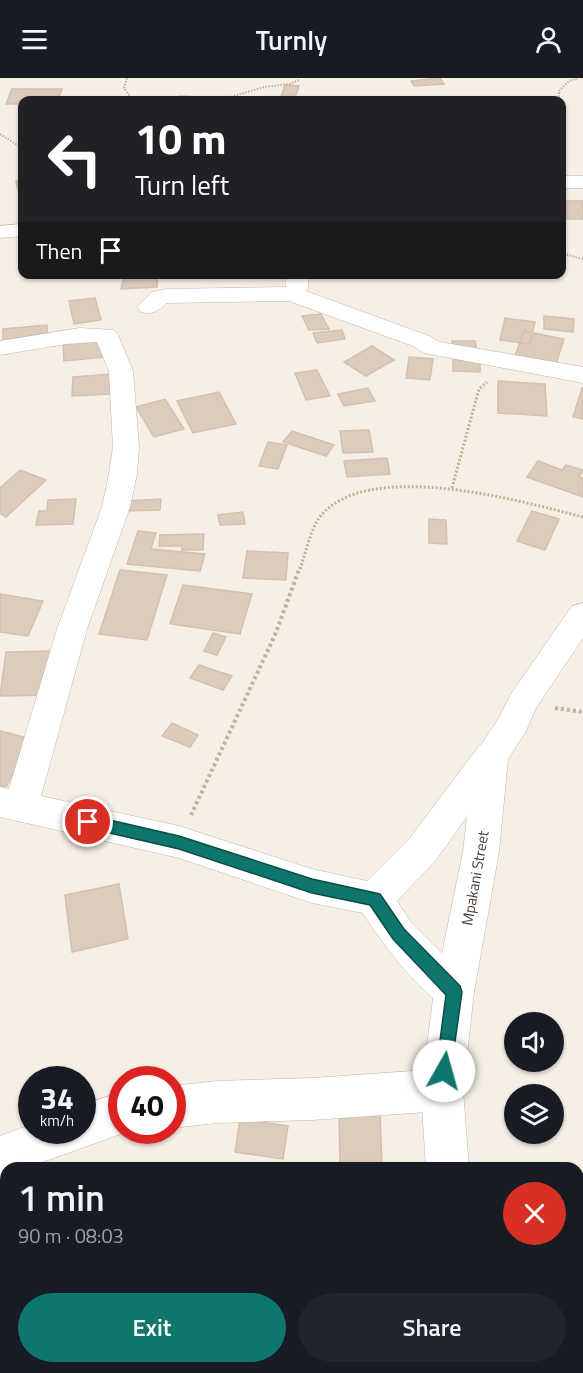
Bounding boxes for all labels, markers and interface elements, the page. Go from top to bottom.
text: Turnly [256,19,327,60]
icon: menu [18,23,51,56]
icon: person [532,23,565,56]
text: 10 m [135,106,227,170]
icon: left [36,120,114,198]
text: Turn left [135,164,229,205]
text: Then [36,234,82,268]
icon: arrive [94,234,127,267]
pin [62,796,113,847]
icon: arrive [71,805,104,838]
street label: Mpakani Street [455,828,495,927]
map controls [504,1012,564,1144]
button: sound [504,1012,564,1072]
position arrow [412,1039,476,1103]
speed limit sign: 40 [108,1066,186,1144]
text: 34 [40,1075,74,1121]
button: layers [504,1084,564,1144]
text: km/h [40,1109,74,1132]
text: 1 min [18,1170,105,1225]
button: close [503,1182,566,1245]
text: 90 m · 08:03 [18,1220,124,1251]
button: Exit [18,1293,286,1362]
button: Share [298,1293,566,1362]

